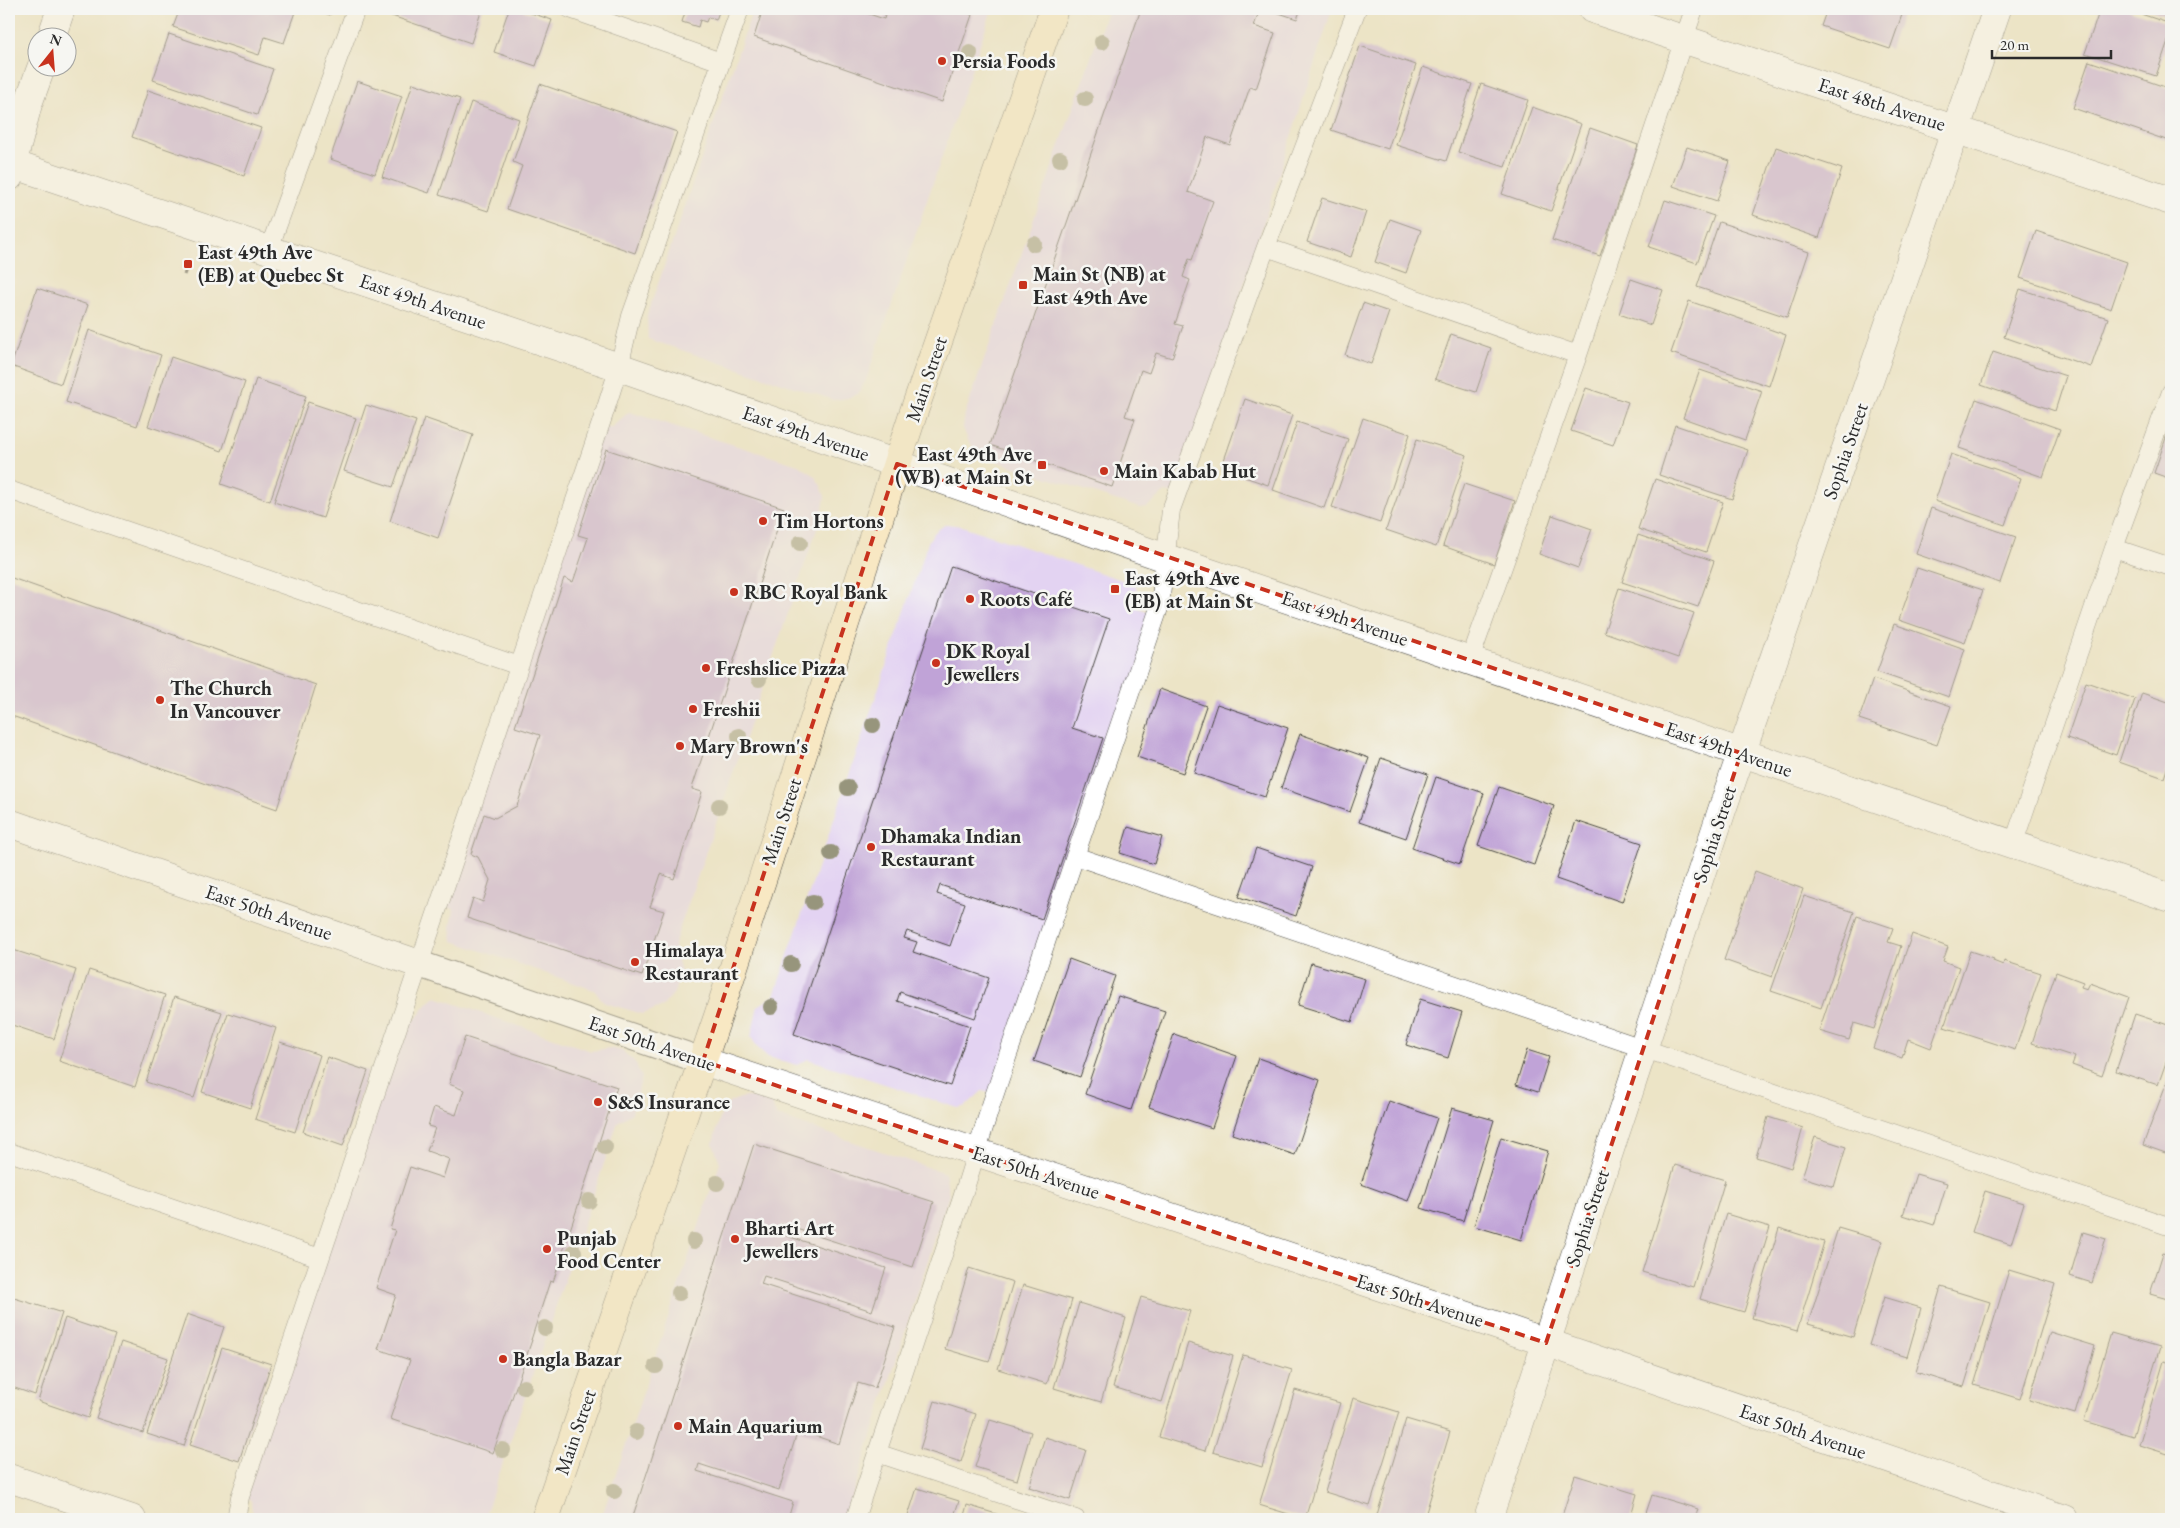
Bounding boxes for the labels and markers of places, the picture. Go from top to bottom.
place label: Persia Foods [952,48,1055,74]
marker: Persia Foods [936,55,948,67]
place label: East 49th Ave (EB) at Quebec St [198,239,344,288]
marker: East 49th Ave (EB) at Quebec St [182,258,194,270]
place label: Main St (NB) at East 49th Ave [1033,261,1166,310]
marker: Main St (NB) at East 49th Ave [1017,279,1029,291]
place label: East 49th Ave (WB) at Main St [895,441,1032,490]
place label: Main Kabab Hut [1114,458,1256,484]
marker: East 49th Ave (WB) at Main St [1036,459,1048,471]
marker: Main Kabab Hut [1098,465,1110,477]
place label: Tim Hortons [773,508,884,534]
marker: Tim Hortons [757,515,769,527]
place label: East 49th Ave (EB) at Main St [1125,565,1253,614]
place label: RBC Royal Bank [744,579,889,605]
marker: East 49th Ave (EB) at Main St [1109,583,1121,595]
marker: RBC Royal Bank [728,586,740,598]
place label: Roots Café [980,586,1072,612]
marker: Roots Café [964,593,976,605]
place label: DK Royal Jewellers [944,638,1030,687]
place label: Freshslice Pizza [716,655,846,681]
marker: DK Royal Jewellers [930,657,942,669]
marker: Freshslice Pizza [700,662,712,674]
place label: The Church In Vancouver [170,675,281,724]
marker: The Church In Vancouver [154,694,166,706]
place label: Freshii [703,696,760,722]
marker: Freshii [687,703,699,715]
place label: Mary Brown's [690,733,808,759]
marker: Mary Brown's [674,740,686,752]
place label: Dhamaka Indian Restaurant [881,823,1021,872]
marker: Dhamaka Indian Restaurant [865,841,877,853]
place label: Himalaya Restaurant [645,937,739,986]
marker: Himalaya Restaurant [629,956,641,968]
place label: S&S Insurance [608,1089,730,1115]
marker: S&S Insurance [592,1096,604,1108]
place label: Bharti Art Jewellers [743,1215,835,1264]
place label: Punjab Food Center [557,1225,662,1274]
marker: Bharti Art Jewellers [729,1233,741,1245]
marker: Punjab Food Center [541,1243,553,1255]
place label: Bangla Bazar [513,1346,622,1372]
marker: Bangla Bazar [497,1353,509,1365]
place label: Main Aquarium [688,1413,823,1439]
marker: Main Aquarium [672,1420,684,1432]

